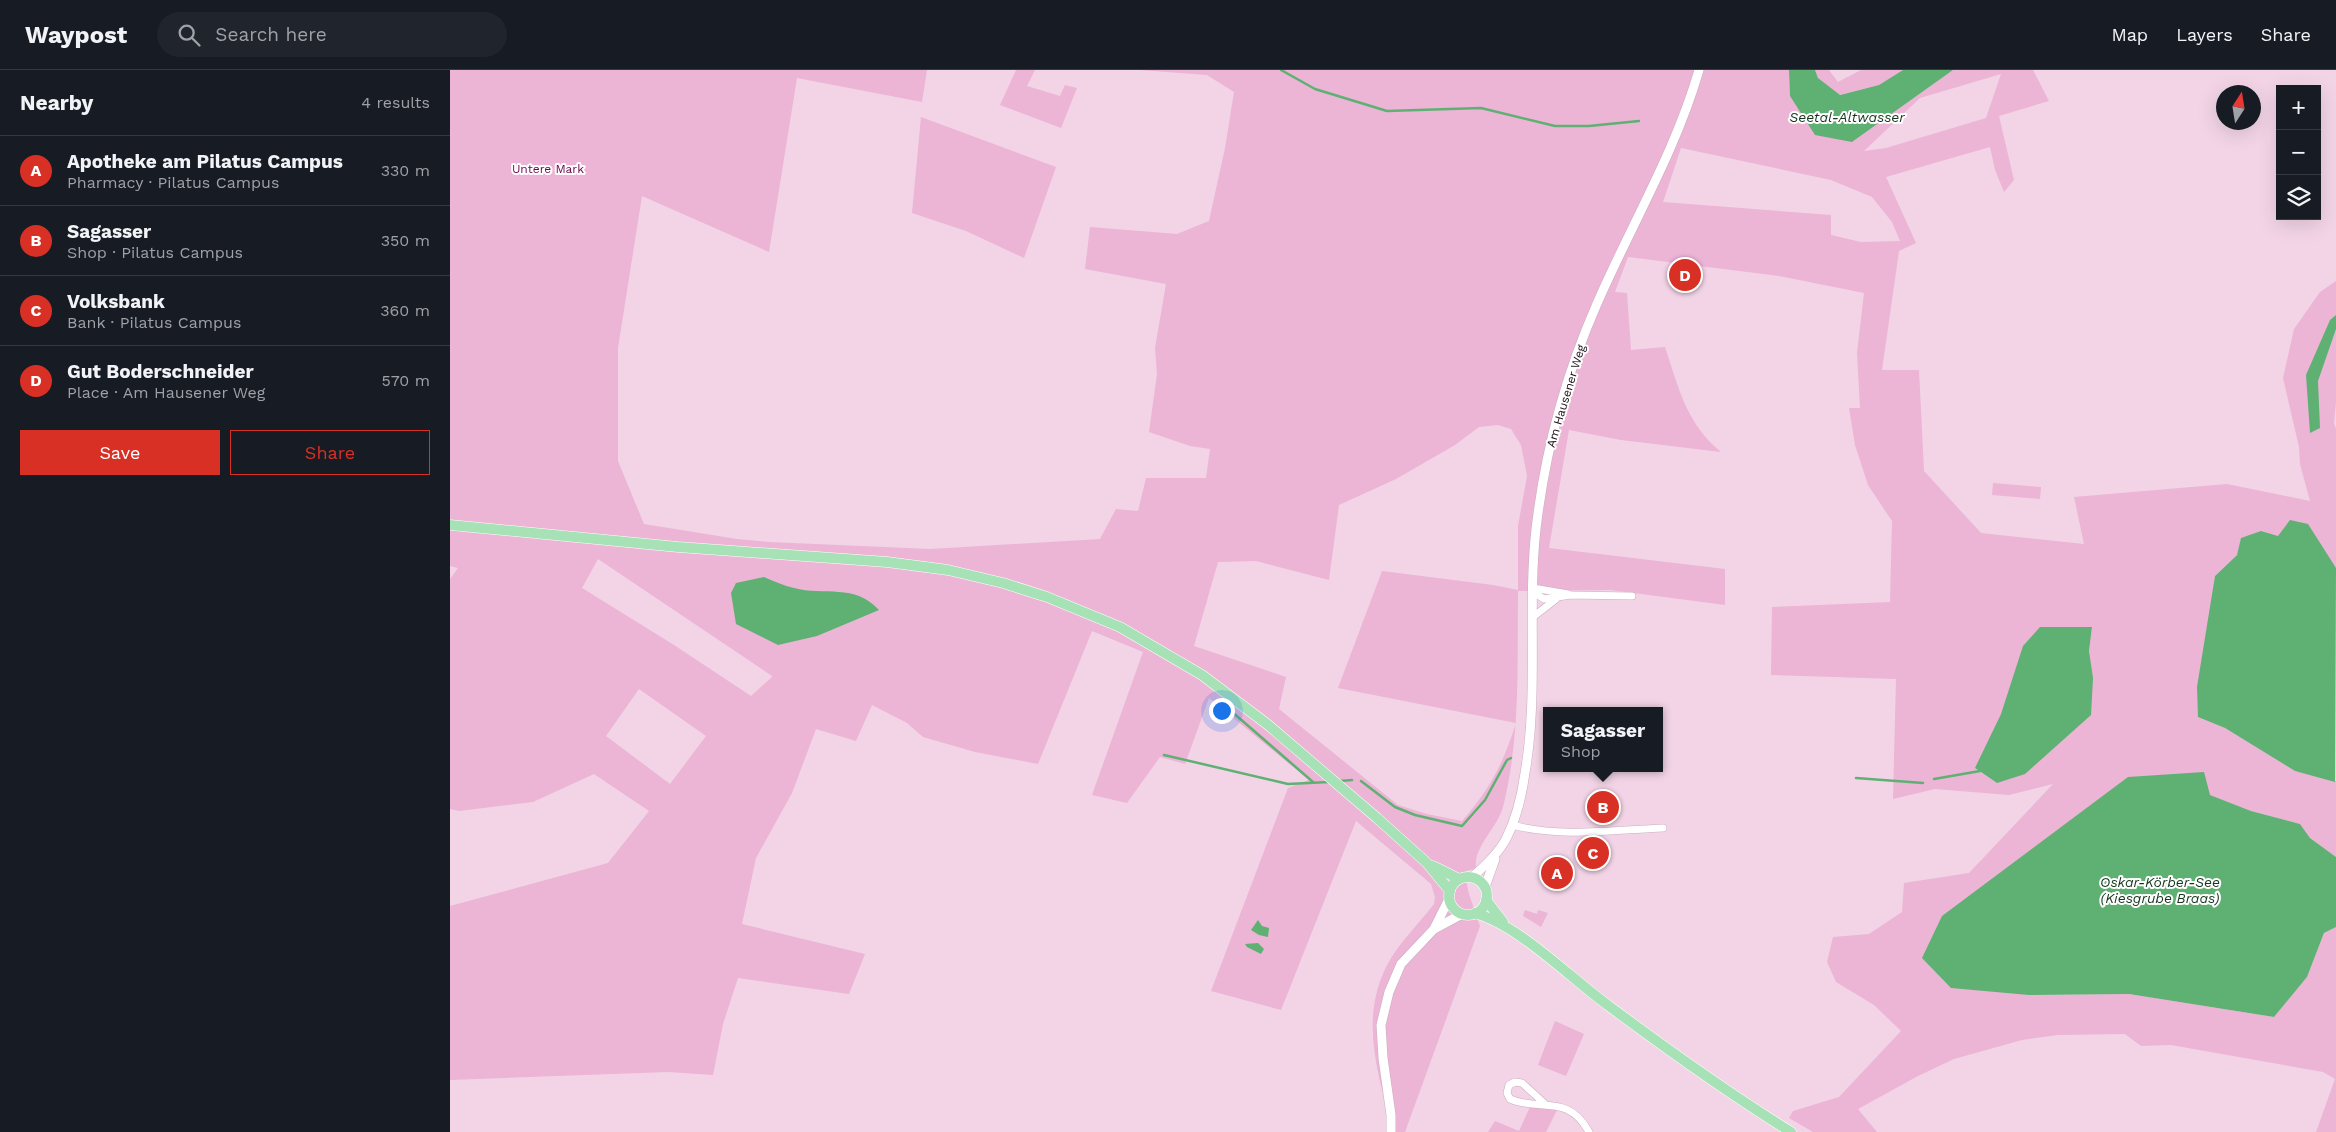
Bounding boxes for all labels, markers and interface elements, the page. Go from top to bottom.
search box [157,12,507,57]
text: Waypost [25,21,127,49]
icon: search [175,21,203,49]
text: Search here [215,23,327,46]
text: Map [2111,24,2148,45]
text: Layers [2176,24,2233,45]
text: Share [2261,24,2311,45]
north arrow [2216,85,2261,130]
map controls [2276,85,2321,220]
button: + [2276,85,2321,130]
text: Nearby [20,90,93,115]
text: 4 results [361,93,430,112]
water label: Seetal-Altwasser [1789,109,1905,125]
button: − [2276,130,2321,175]
text: Apotheke am Pilatus Campus [67,150,343,173]
text: A [31,161,41,180]
text: 330 m [381,161,430,180]
park label: Untere Mark [512,162,584,176]
text: Pharmacy · Pilatus Campus [67,173,279,192]
button: layers [2276,175,2321,220]
text: Sagasser [67,220,151,243]
text: B [31,231,41,250]
text: 350 m [381,231,430,250]
text: Shop · Pilatus Campus [67,243,243,262]
pin: D [1669,256,1701,294]
text: Volksbank [67,290,165,313]
text: C [31,301,41,320]
text: 360 m [380,301,430,320]
text: Bank · Pilatus Campus [67,313,241,332]
street label: Am Hausener Weg [1544,342,1588,449]
text: Gut Boderschneider [67,360,254,383]
text: D [30,371,42,390]
text: 570 m [381,371,430,390]
text: Place · Am Hausener Weg [67,383,265,402]
button: Save [20,430,220,475]
button: Share [230,430,430,475]
your location [1209,698,1235,724]
popup [1543,707,1663,772]
text: Sagasser [1561,719,1645,742]
text: Shop [1561,742,1601,761]
pin: B [1587,788,1619,826]
pin: C [1577,834,1609,872]
pin: A [1541,854,1573,892]
water label: Oskar-Körber-See (Kiesgrube Braas) [2100,874,2220,906]

